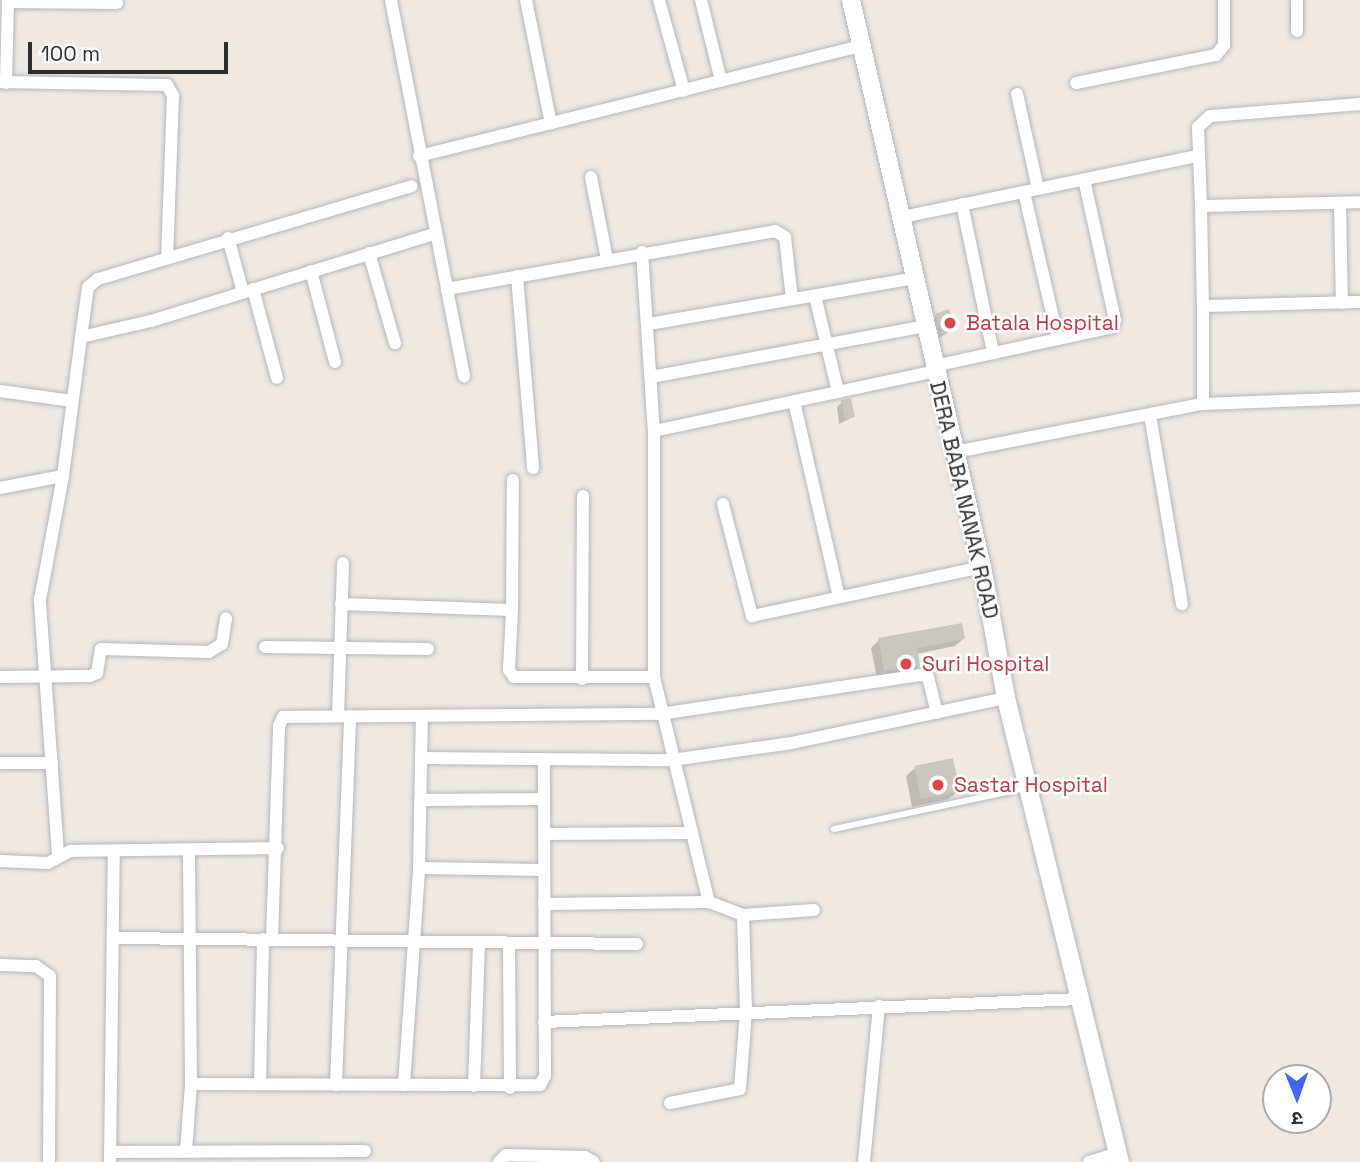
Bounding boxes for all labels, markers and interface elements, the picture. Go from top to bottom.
scale bar [32,28,231,72]
text: 100 m [41,40,100,67]
place label: Batala Hospital [966,310,1119,336]
marker: Batala Hospital [940,313,960,333]
street label: DERA BABA NANAK ROAD [924,378,1004,622]
place label: Suri Hospital [922,651,1049,677]
marker: Suri Hospital [896,654,916,674]
place label: Sastar Hospital [954,772,1108,798]
marker: Sastar Hospital [928,775,948,795]
north arrow [1262,1064,1332,1134]
text: उ [1292,1106,1303,1131]

